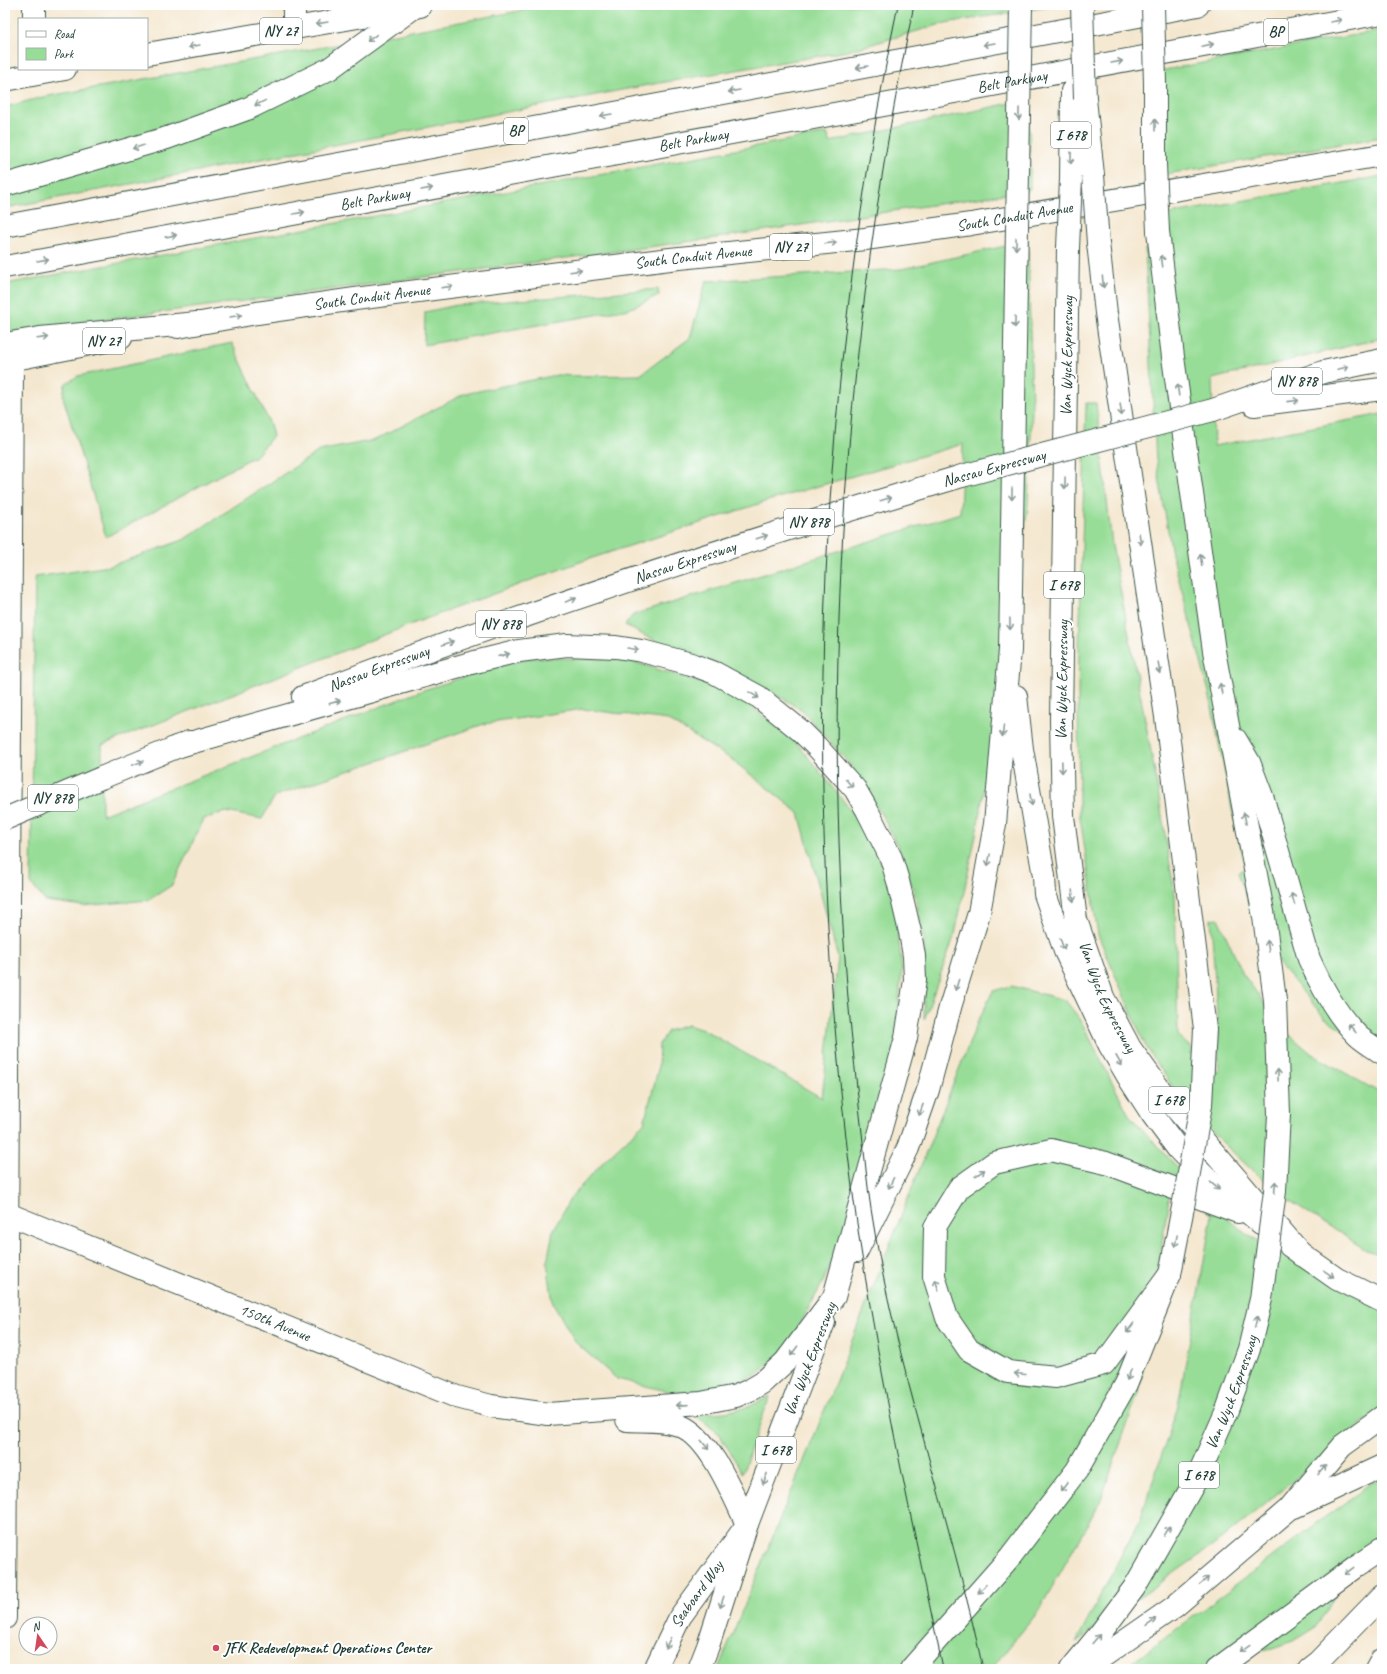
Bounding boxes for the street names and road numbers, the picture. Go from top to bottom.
road number: NY 27 [260,18,302,44]
road number: BP [1264,19,1288,45]
street label: Belt Parkway [976,65,1050,97]
road number: BP [504,118,528,144]
road number: I 678 [1051,122,1091,148]
street label: Belt Parkway [657,124,731,156]
street label: Belt Parkway [338,182,413,215]
street label: South Conduit Avenue [955,197,1076,236]
road number: NY 27 [770,234,812,260]
street label: South Conduit Avenue [634,241,754,273]
street label: South Conduit Avenue [312,279,433,315]
street label: Van Wyck Expressway [1056,294,1078,416]
road number: NY 27 [83,328,125,354]
road number: NY 878 [1272,368,1322,394]
street label: Nassau Expressway [940,444,1049,491]
road number: NY 878 [784,509,834,535]
street label: Nassau Expressway [631,536,740,588]
road number: I 678 [1044,572,1084,598]
road number: NY 878 [476,611,526,637]
street label: Van Wyck Expressway [1051,618,1073,740]
street label: Nassau Expressway [326,640,433,696]
road number: NY 878 [28,785,78,811]
street label: Van Wyck Expressway [1074,939,1141,1058]
road number: I 678 [1149,1087,1189,1113]
street label: Van Wyck Expressway [779,1298,841,1418]
street label: 150th Avenue [236,1299,315,1347]
street label: Van Wyck Expressway [1201,1332,1262,1452]
road number: I 678 [756,1437,796,1463]
road number: I 678 [1179,1462,1219,1488]
street label: Seaboard Way [666,1555,729,1631]

